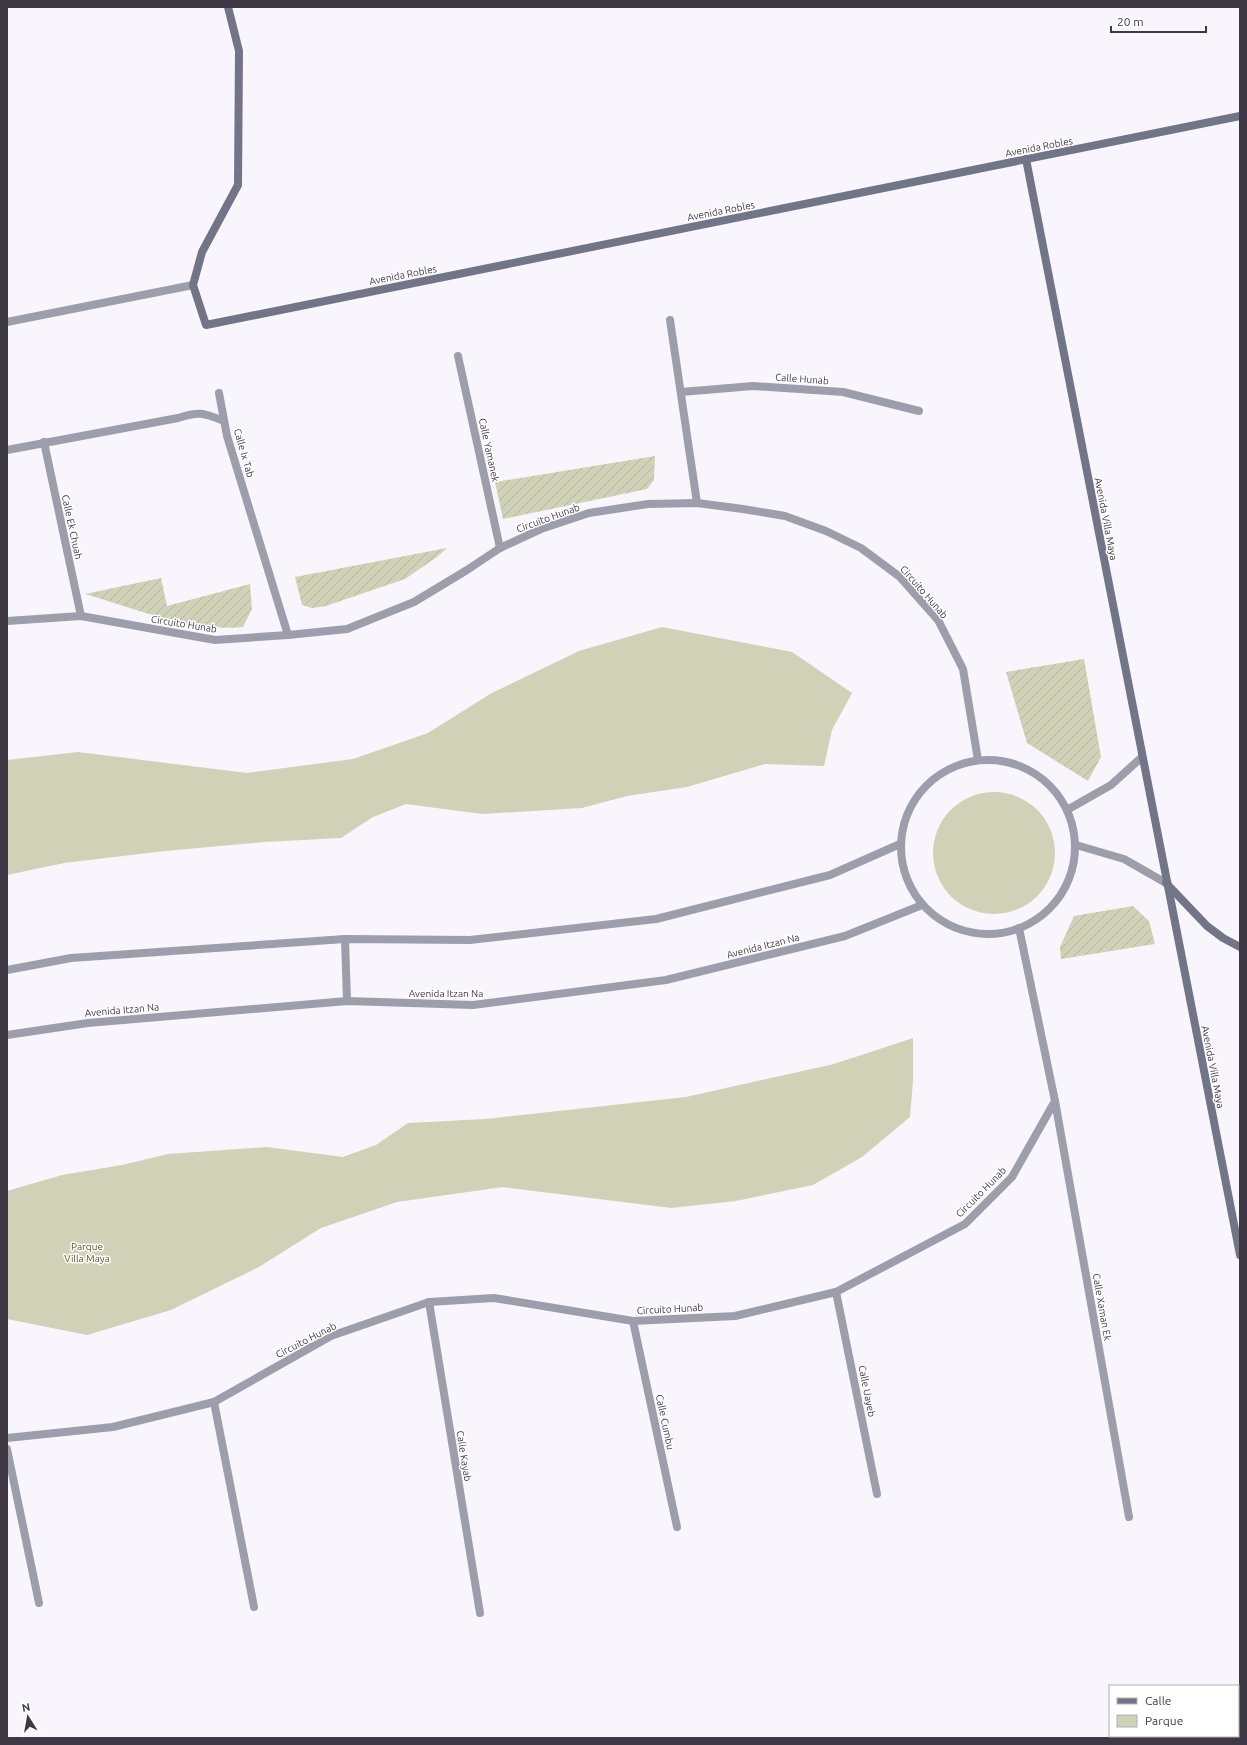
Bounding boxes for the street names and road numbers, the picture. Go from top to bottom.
street label: Avenida Robles [1004,135,1074,159]
street label: Avenida Robles [686,199,756,223]
street label: Avenida Robles [368,263,438,287]
street label: Calle Hunab [775,372,829,386]
street label: Calle Yamanek [477,417,501,483]
street label: Calle Ix Tab [232,427,256,479]
street label: Avenida Villa Maya [1093,477,1119,561]
street label: Calle Ek Chuah [60,494,84,560]
street label: Circuito Hunab [515,501,581,535]
street label: Circuito Hunab [898,563,950,621]
street label: Circuito Hunab [150,613,218,635]
street label: Avenida Itzan Na [725,932,801,960]
street label: Avenida Itzan Na [409,988,483,999]
street label: Avenida Itzan Na [84,1001,160,1019]
street label: Avenida Villa Maya [1200,1025,1226,1109]
street label: Circuito Hunab [954,1164,1009,1219]
street label: Calle Xaman Ek [1091,1273,1113,1341]
street label: Circuito Hunab [636,1302,704,1316]
street label: Circuito Hunab [274,1320,338,1360]
street label: Calle Uayeb [857,1364,877,1418]
street label: Calle Cumbu [654,1393,676,1451]
street label: Calle Kayab [455,1430,473,1482]

